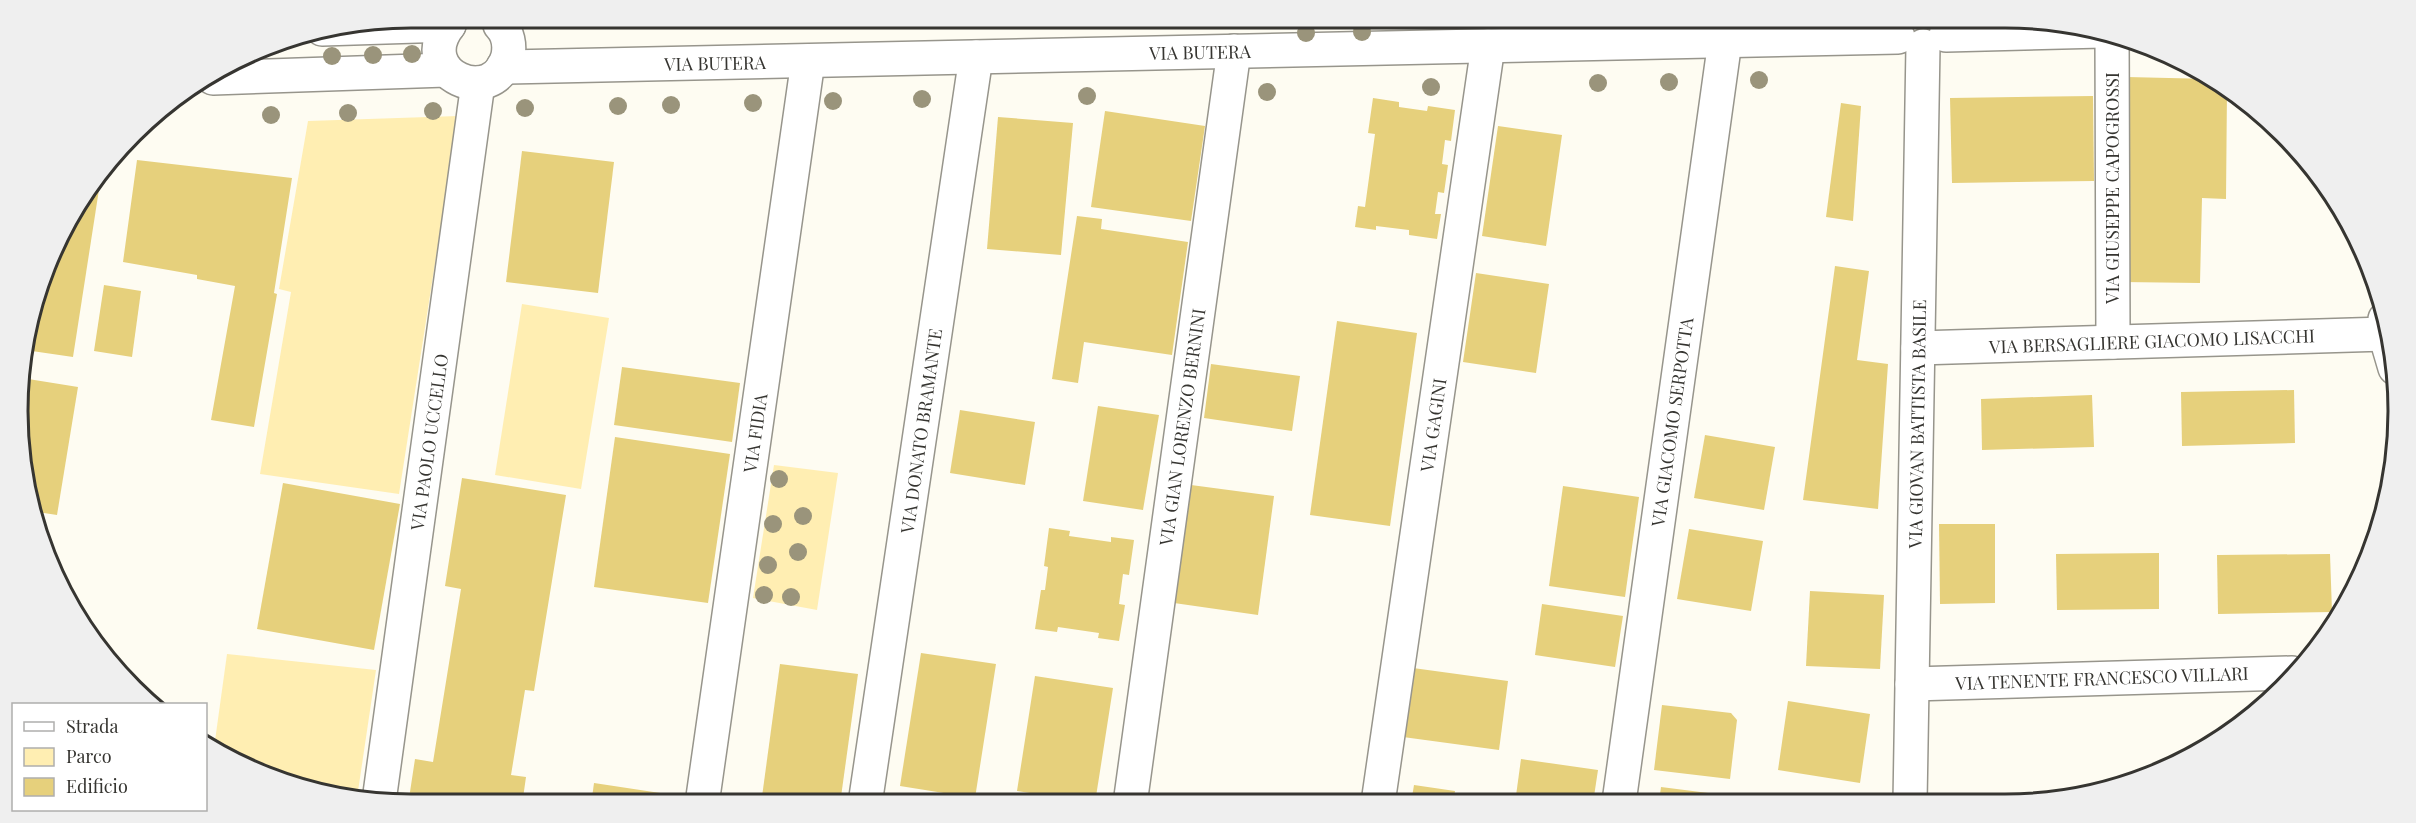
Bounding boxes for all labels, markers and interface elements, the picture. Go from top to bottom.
street label: VIA BUTERA [1148,39,1252,65]
street label: VIA BUTERA [663,50,767,76]
street label: VIA GIUSEPPE CAPOGROSSI [2100,72,2124,305]
street label: VIA GIOVAN BATTISTA BASILE [1903,299,1931,550]
street label: VIA GIAN LORENZO BERNINI [1153,307,1211,548]
street label: VIA GIACOMO SERPOTTA [1645,315,1699,529]
street label: VIA BERSAGLIERE GIACOMO LISACCHI [1988,323,2315,359]
street label: VIA DONATO BRAMANTE [895,327,947,536]
street label: VIA PAOLO UCCELLO [405,352,453,533]
street label: VIA GAGINI [1414,376,1451,475]
street label: VIA FIDIA [737,391,773,475]
street label: VIA TENENTE FRANCESCO VILLARI [1954,661,2249,695]
legend [12,703,207,811]
text: Strada [66,714,119,738]
text: Parco [66,744,112,768]
text: Edificio [66,774,128,798]

